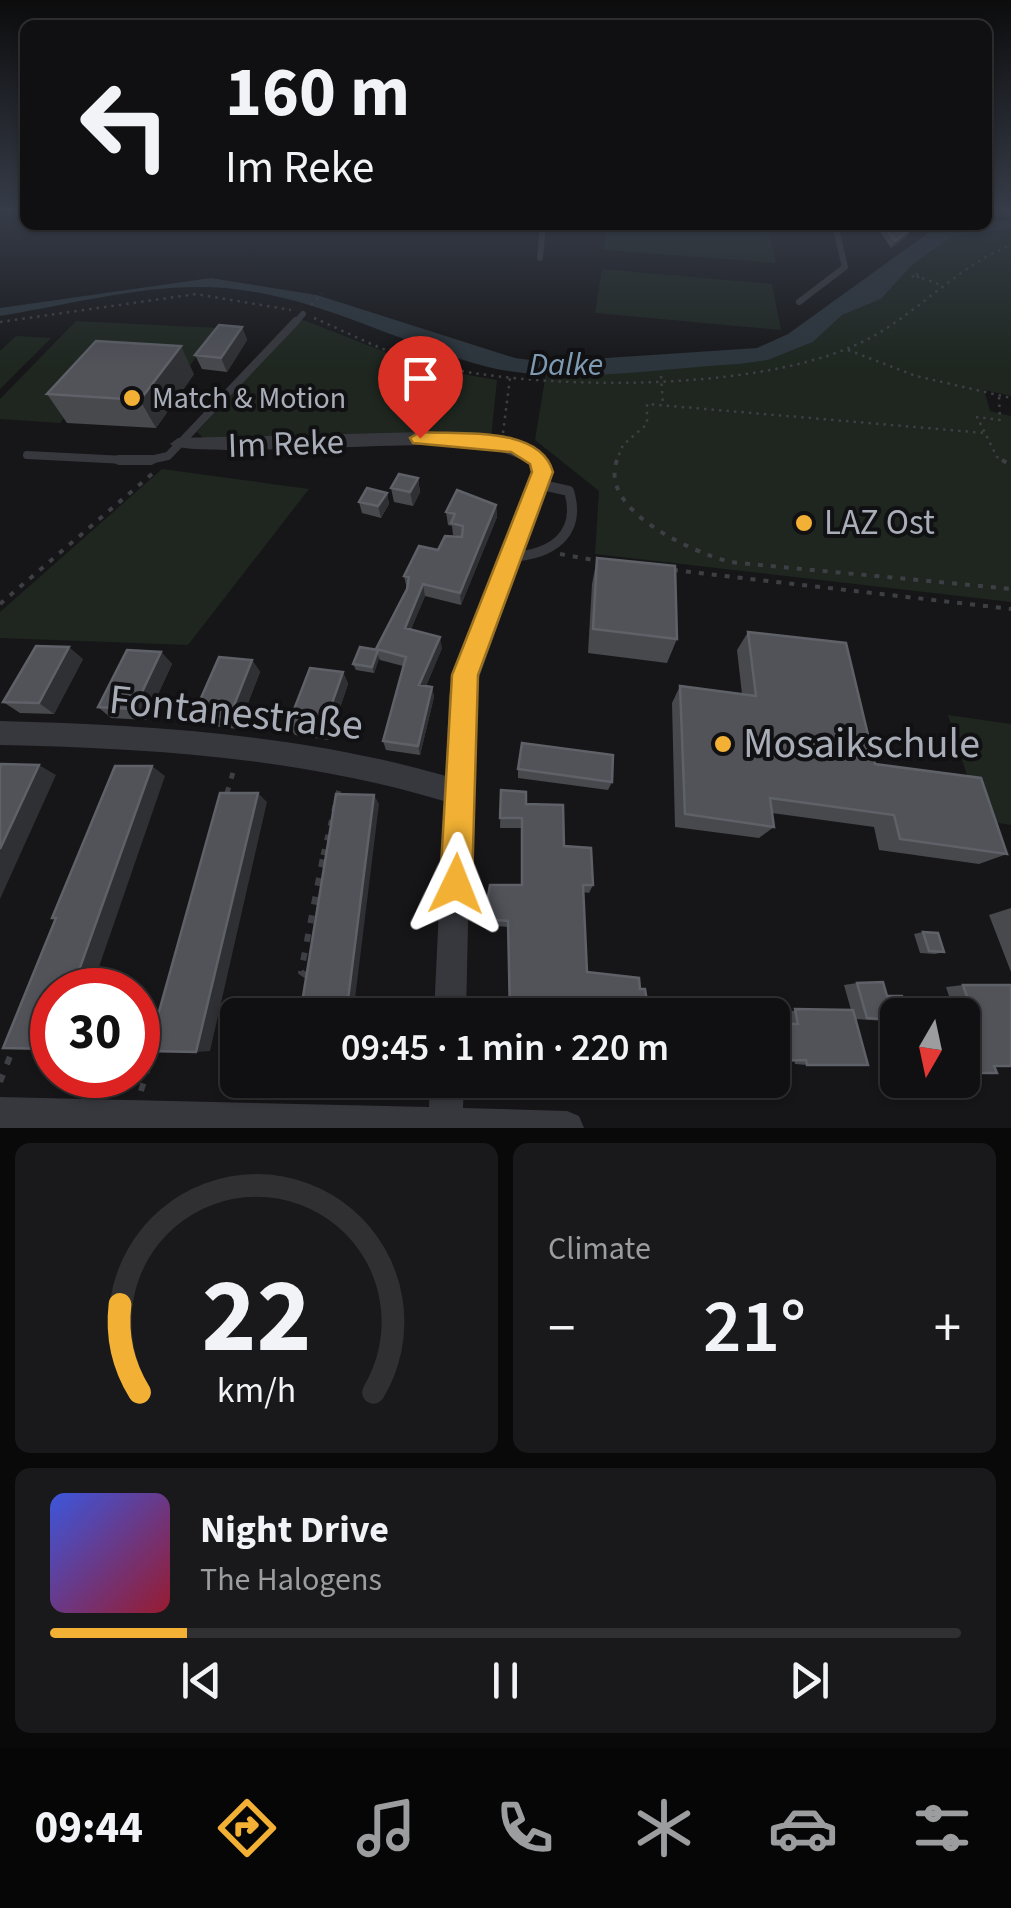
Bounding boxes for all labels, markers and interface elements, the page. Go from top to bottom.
text: 160 m [225,43,410,143]
icon: left [60,60,190,190]
text: Im Reke [225,136,374,200]
pin [378,336,463,439]
water label: Dalke [529,342,603,388]
icon: arrive [393,351,448,406]
place label: Match & Motion [152,377,346,420]
marker: Match & Motion [121,387,143,409]
street label: Im Reke [227,417,345,471]
place label: LAZ Ost [824,498,935,548]
marker: LAZ Ost [793,512,815,534]
street label: Fontanestraße [106,670,366,756]
place label: Mosaikschule [743,714,980,774]
marker: Mosaikschule [712,733,734,755]
position arrow [404,832,508,936]
speed limit sign: 30 [30,968,160,1098]
north arrow [880,998,980,1098]
map controls [880,998,980,1098]
text: 09:45 · 1 min · 220 m [341,1021,669,1075]
text: Climate [548,1226,651,1272]
text: 22 [202,1244,311,1392]
text: 21° [703,1274,806,1381]
text: − [548,1290,575,1368]
text: + [934,1290,961,1368]
text: km/h [217,1365,296,1416]
text: Night Drive [200,1503,389,1557]
text: The Halogens [200,1557,382,1603]
icon: previous [174,1653,229,1708]
icon: pause [478,1653,533,1708]
icon: next [782,1653,837,1708]
icon: directions [212,1793,282,1863]
icon: music [351,1793,421,1863]
icon: phone [490,1793,560,1863]
icon: climate [629,1793,699,1863]
icon: car [768,1793,838,1863]
icon: filters [907,1793,977,1863]
text: 09:44 [34,1796,143,1860]

